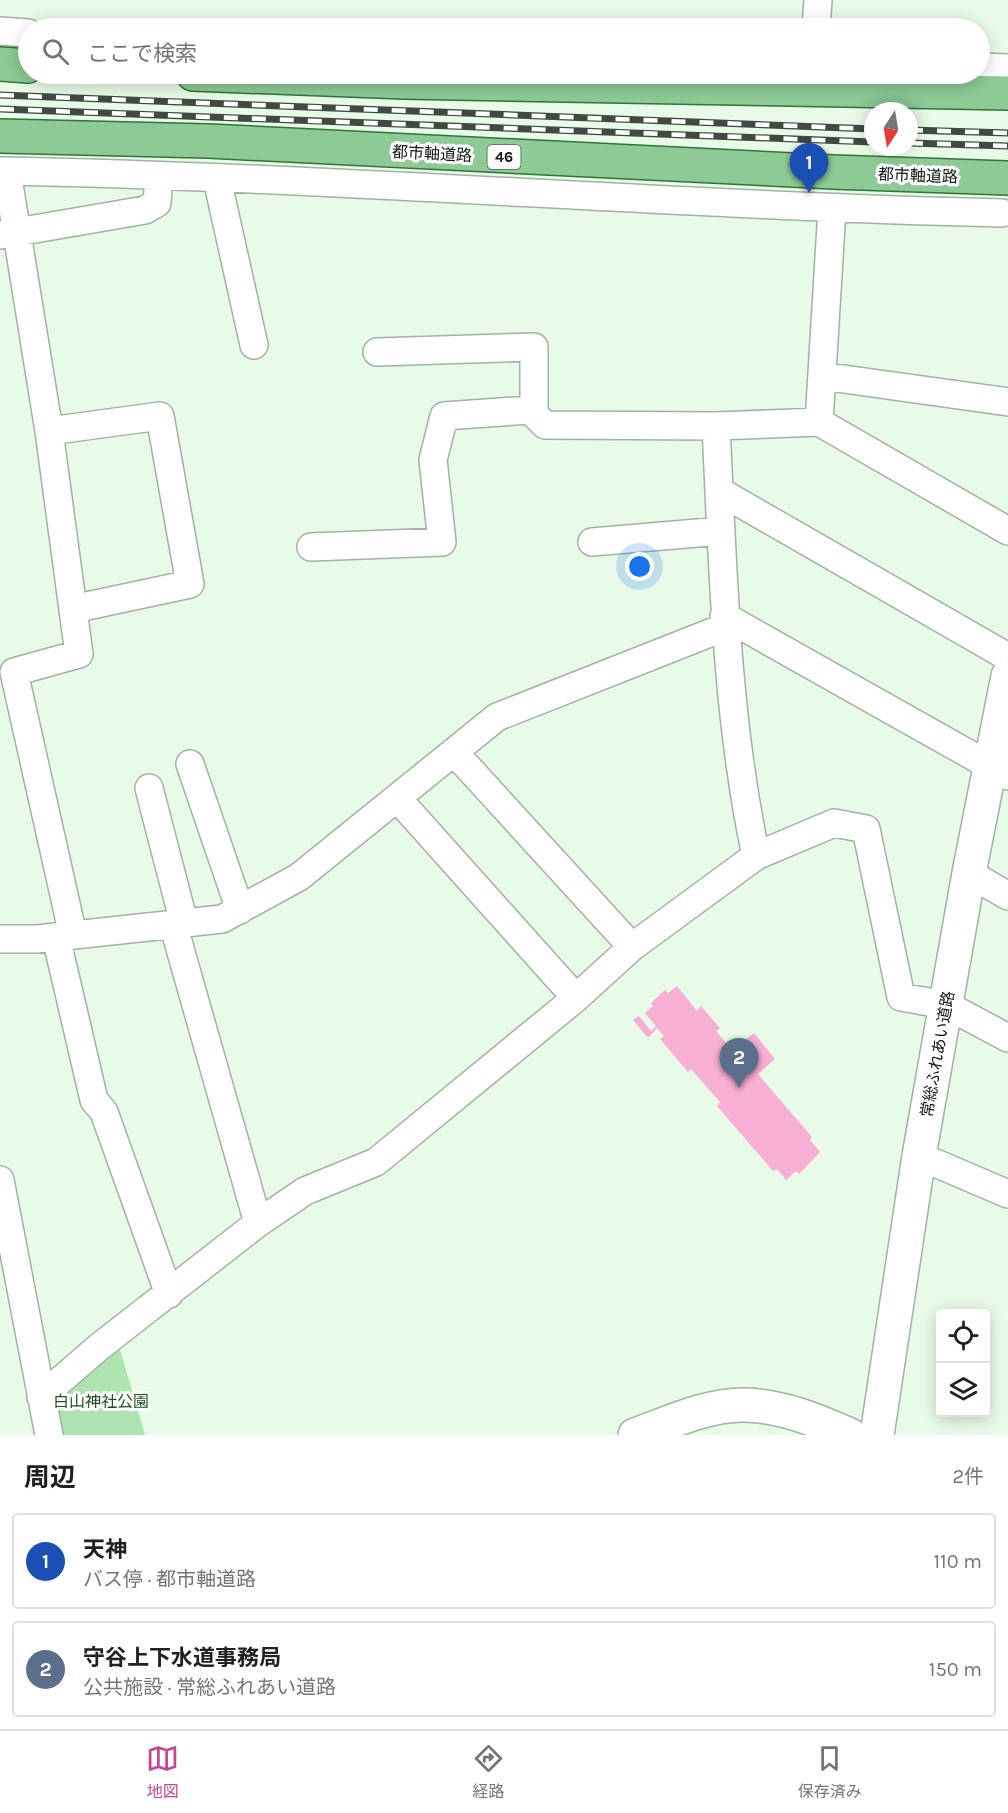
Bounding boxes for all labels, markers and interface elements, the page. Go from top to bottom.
search box [18,18,990,84]
icon: search [39,35,72,68]
text: ここで検索 [87,41,197,67]
north arrow [864,102,918,156]
street label: 都市軸道路 [392,142,472,165]
pin: 1 [790,144,828,193]
road number: 46 [488,145,520,169]
street label: 都市軸道路 [878,165,958,186]
your location [625,552,654,581]
street label: 常総ふれあい道路 [917,989,958,1119]
pin: 2 [720,1038,758,1088]
map controls [936,1309,990,1417]
button: locate [936,1309,990,1363]
button: layers [936,1363,990,1417]
park label: 白山神社公園 [53,1392,149,1411]
text: 周辺 [24,1462,76,1493]
text: 2件 [952,1465,984,1488]
text: 天神 [83,1537,127,1563]
text: 1 [42,1550,49,1573]
text: 110 m [933,1550,982,1573]
text: バス停 · 都市軸道路 [83,1568,256,1591]
text: 守谷上下水道事務局 [83,1645,281,1671]
text: 2 [39,1658,52,1681]
text: 150 m [929,1658,982,1681]
text: 公共施設 · 常総ふれあい道路 [83,1676,336,1699]
tab: 地図 [146,1742,179,1802]
tab: 経路 [472,1742,505,1802]
tab: 保存済み [798,1742,862,1802]

